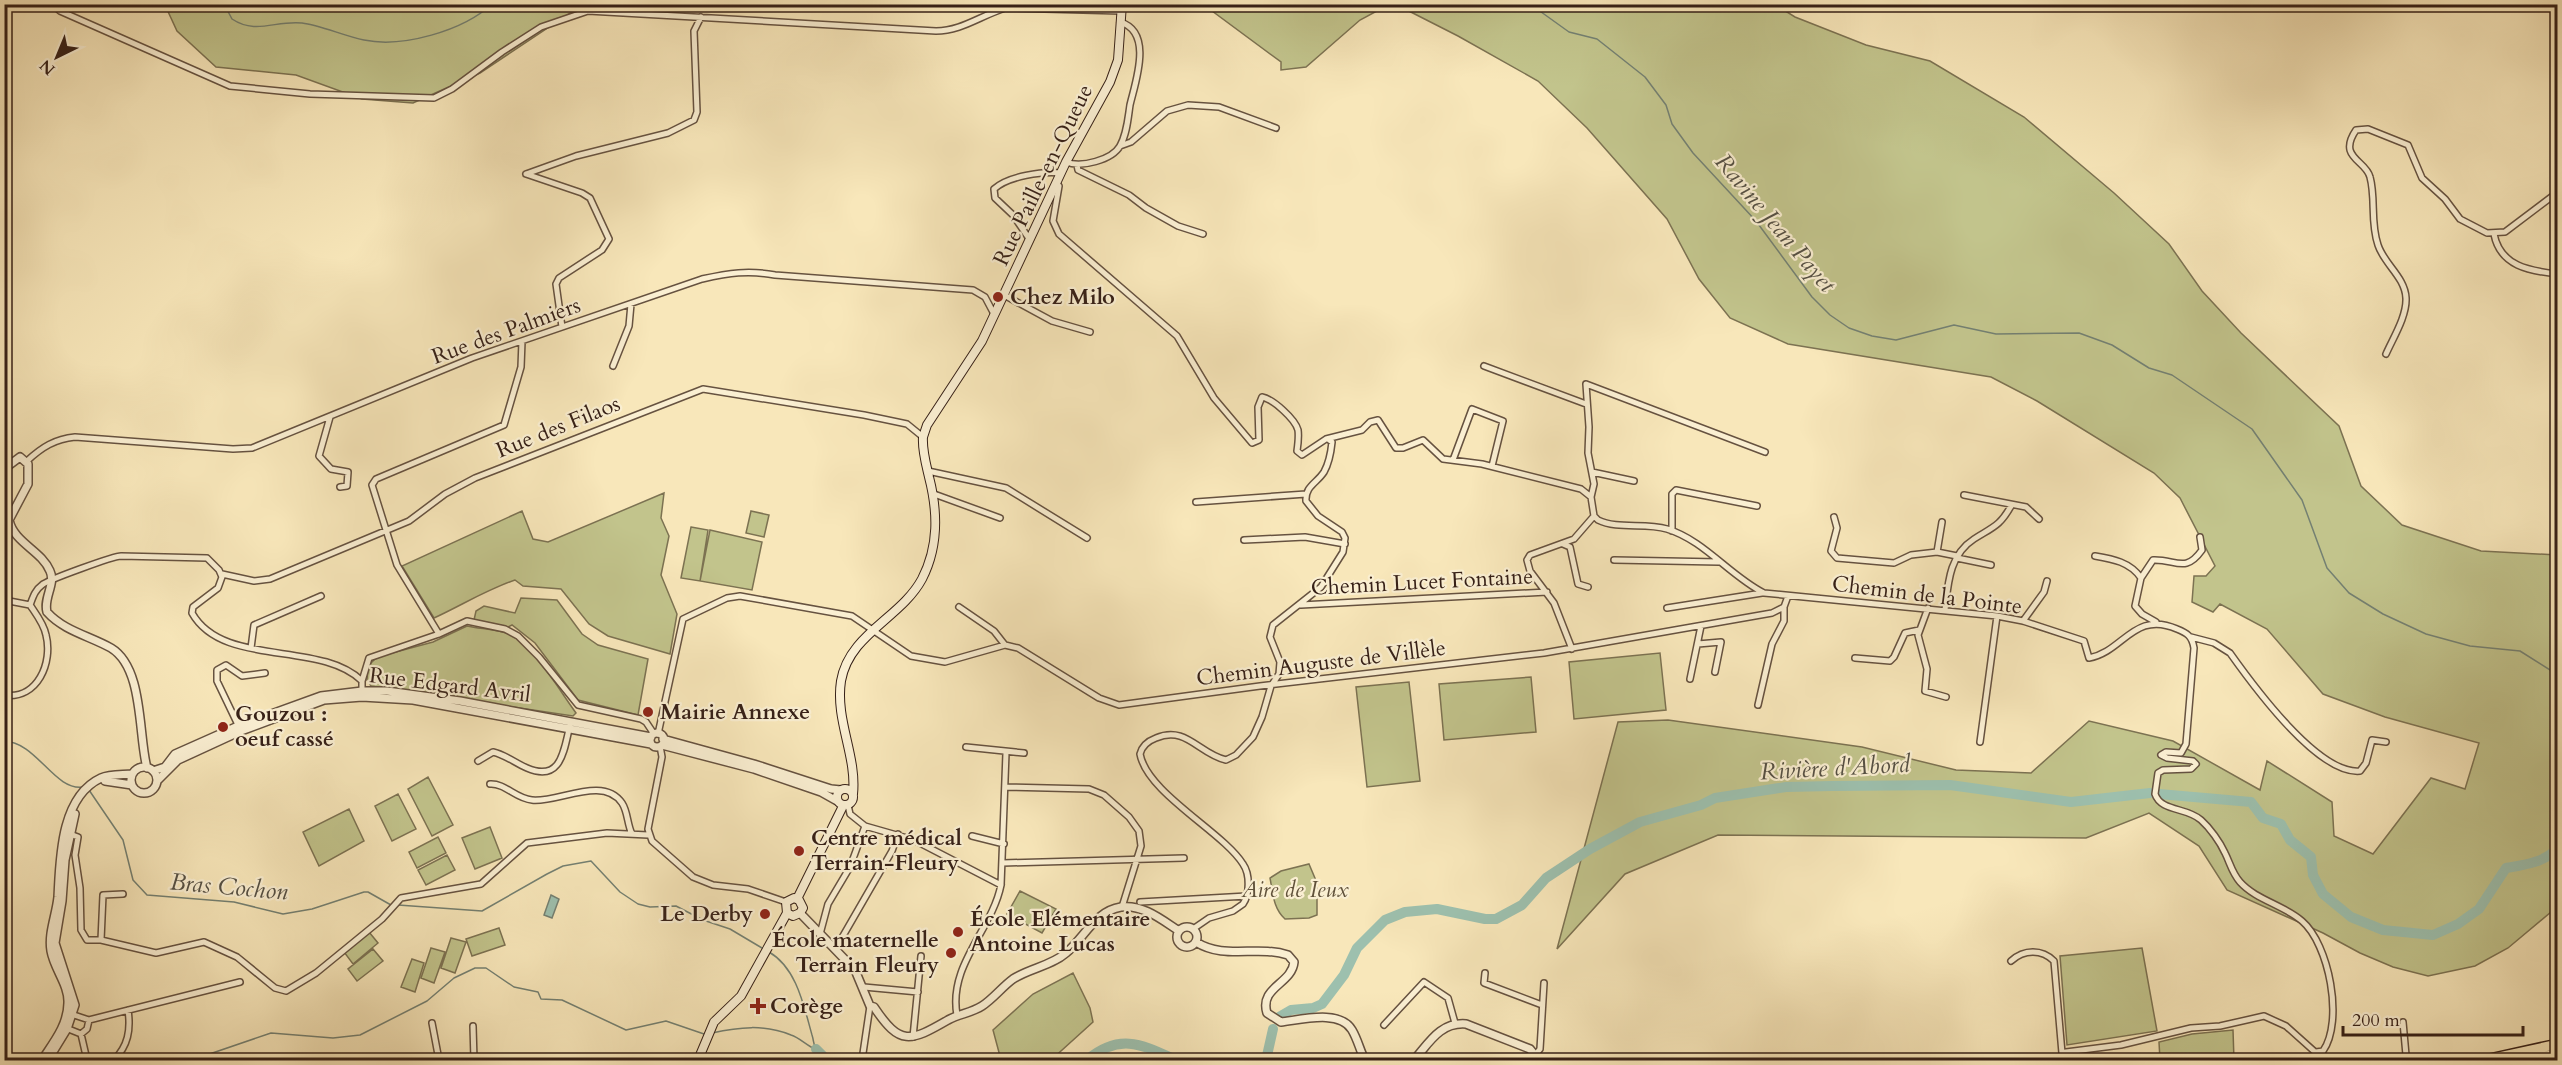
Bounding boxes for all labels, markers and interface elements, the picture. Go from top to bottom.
north arrow [27,27,87,87]
text: N [35,54,60,80]
street label: Rue Paille-en-Queue [986,79,1100,271]
water label: Ravine Jean Payet [1707,146,1844,300]
place label: Chez Milo [1010,282,1115,312]
street label: Rue des Palmiers [427,290,585,372]
marker: Chez Milo [991,290,1005,304]
street label: Rue des Filaos [492,389,624,465]
street label: Chemin Lucet Fontaine [1310,561,1534,603]
street label: Chemin de la Pointe [1830,568,2024,622]
street label: Chemin Auguste de Villèle [1195,633,1447,693]
street label: Rue Edgard Avril [367,660,533,710]
place label: Mairie Annexe [660,697,810,727]
place label: Gouzou : oeuf cassé [235,699,334,754]
marker: Mairie Annexe [641,705,655,719]
marker: Gouzou : oeuf cassé [216,720,230,734]
water label: Rivière d'Abord [1759,748,1912,788]
place label: Centre médical Terrain-Fleury [811,823,963,878]
marker: Centre médical Terrain-Fleury [792,844,806,858]
water label: Bras Cochon [169,865,290,909]
park label: Aire de Ieux [1240,875,1349,905]
place label: Le Derby [660,899,753,929]
place label: École Elémentaire Antoine Lucas [970,904,1150,959]
marker: Le Derby [758,907,772,921]
place label: École maternelle Terrain Fleury [772,925,939,980]
marker: École Elémentaire Antoine Lucas [951,925,965,939]
marker: École maternelle Terrain Fleury [944,946,958,960]
place label: Corège [770,991,843,1021]
marker: Corège [751,999,765,1013]
scale bar [2343,999,2523,1037]
text: 200 m [2352,1008,2400,1033]

